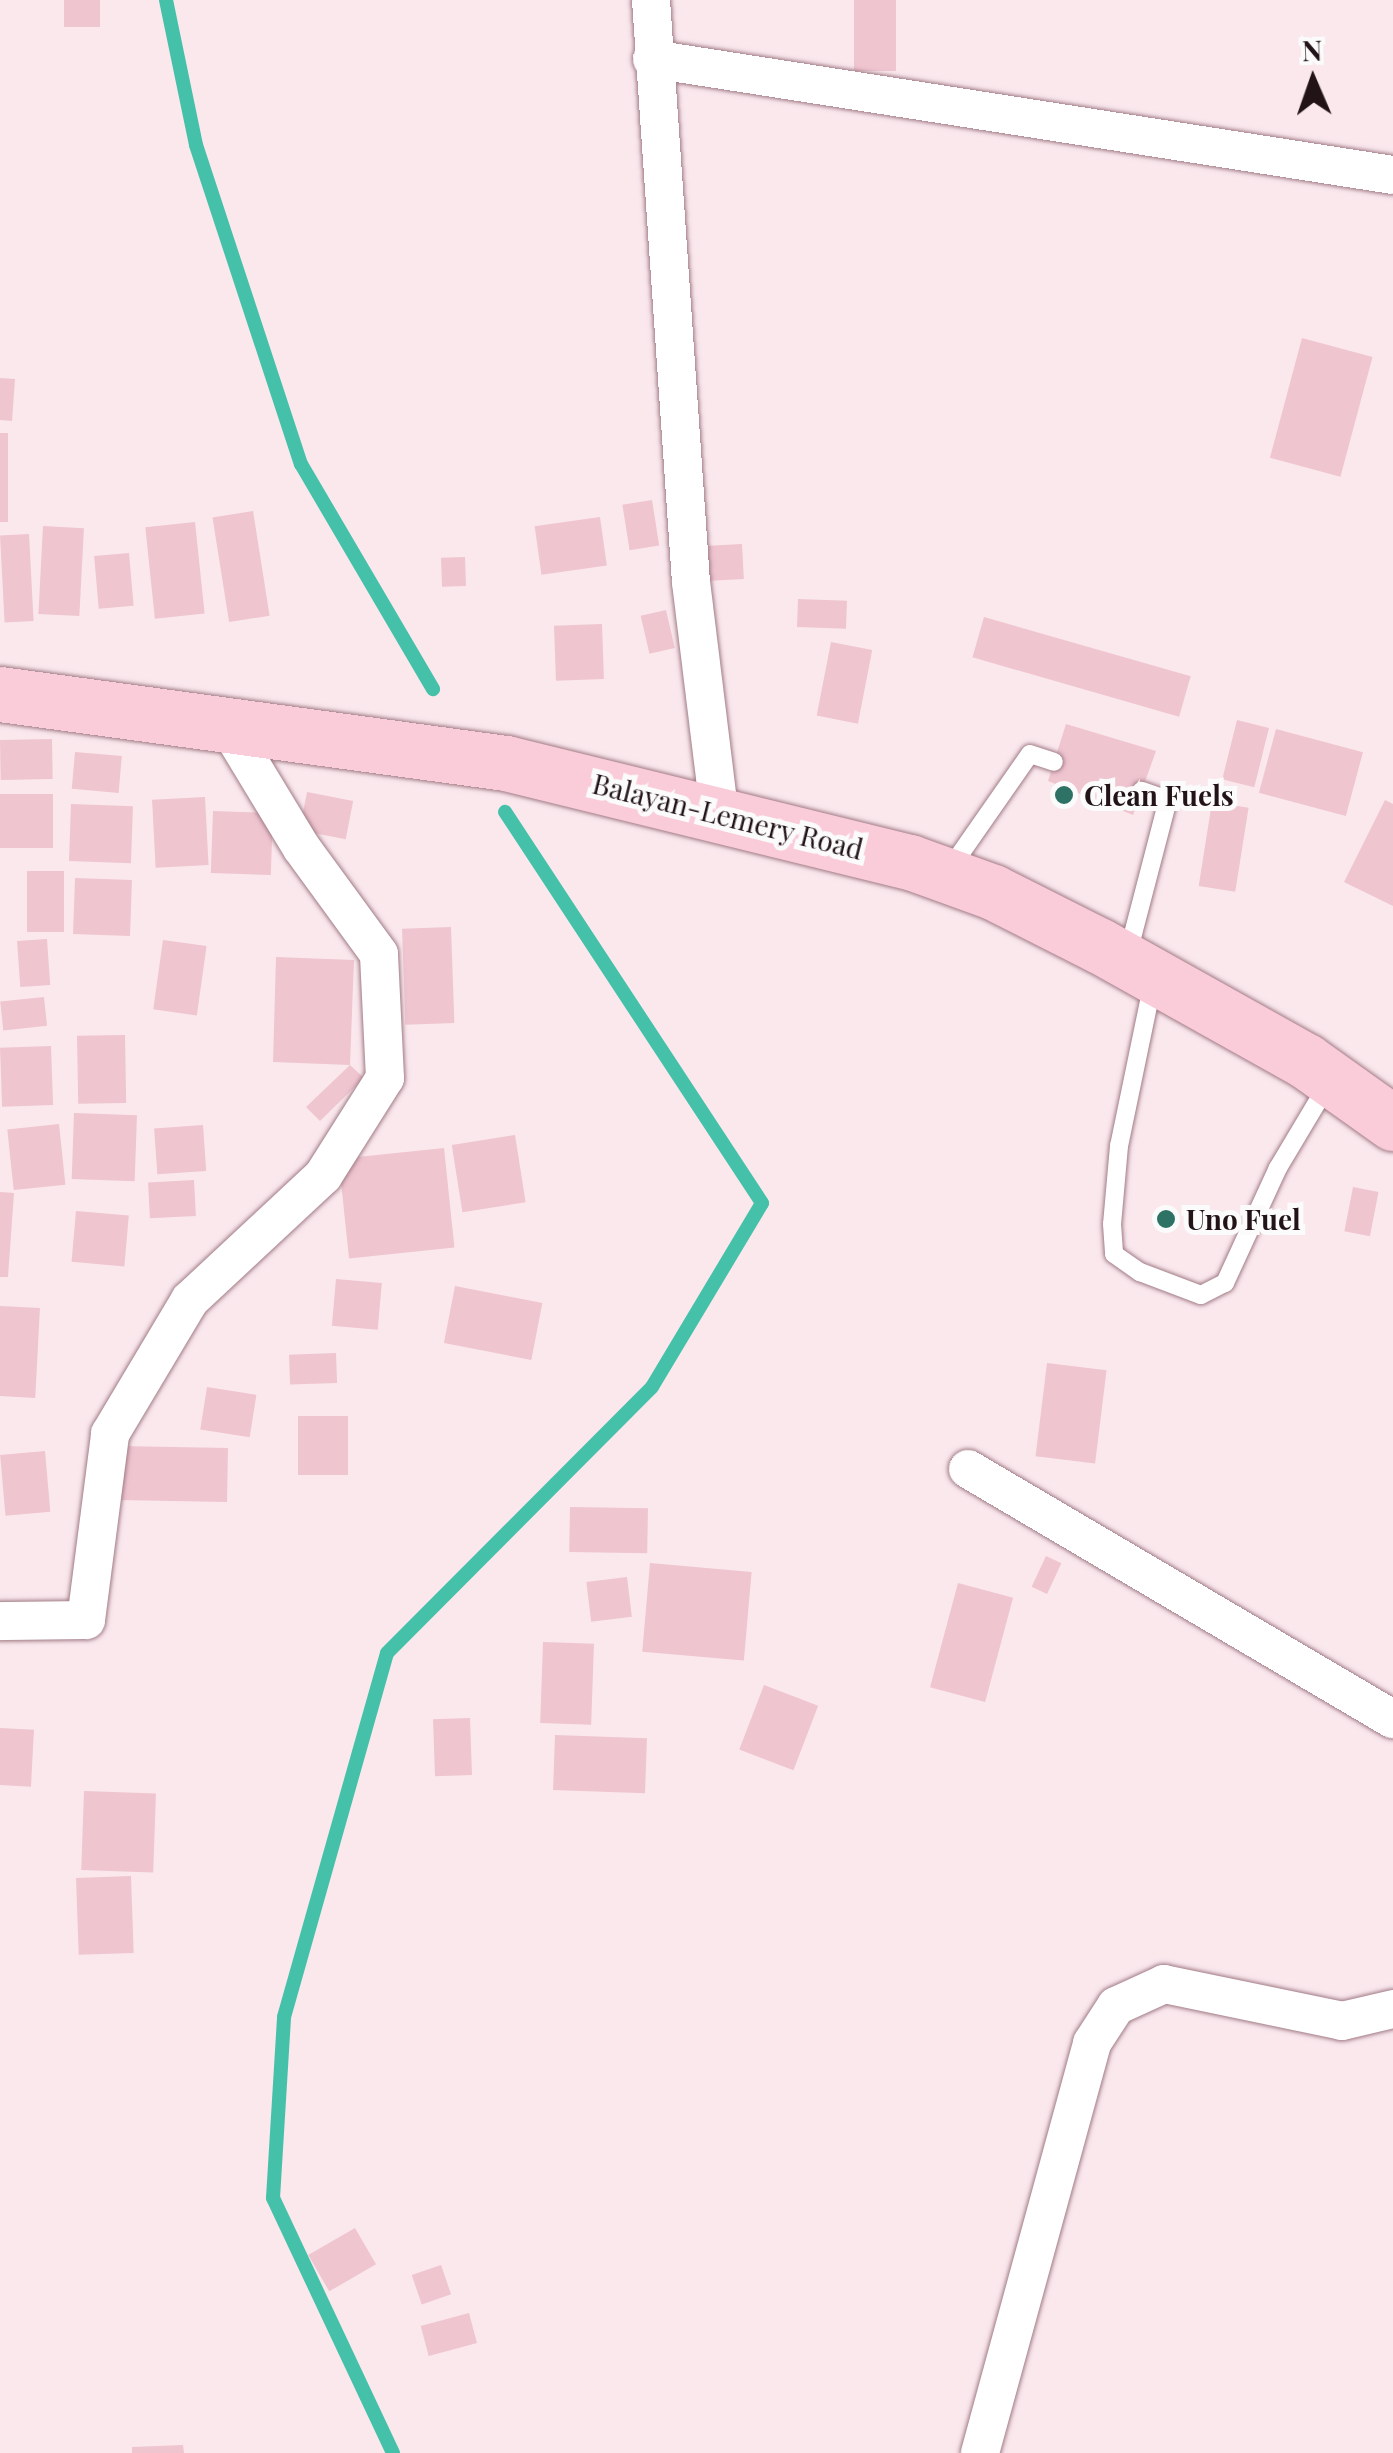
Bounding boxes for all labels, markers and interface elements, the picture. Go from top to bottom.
north arrow [1263,30,1363,130]
text: N [1301,31,1323,68]
street label: Balayan-Lemery Road [589,766,867,866]
place label: Clean Fuels [1084,778,1234,812]
marker: Clean Fuels [1053,784,1075,806]
place label: Uno Fuel [1186,1202,1301,1236]
marker: Uno Fuel [1155,1208,1177,1230]

